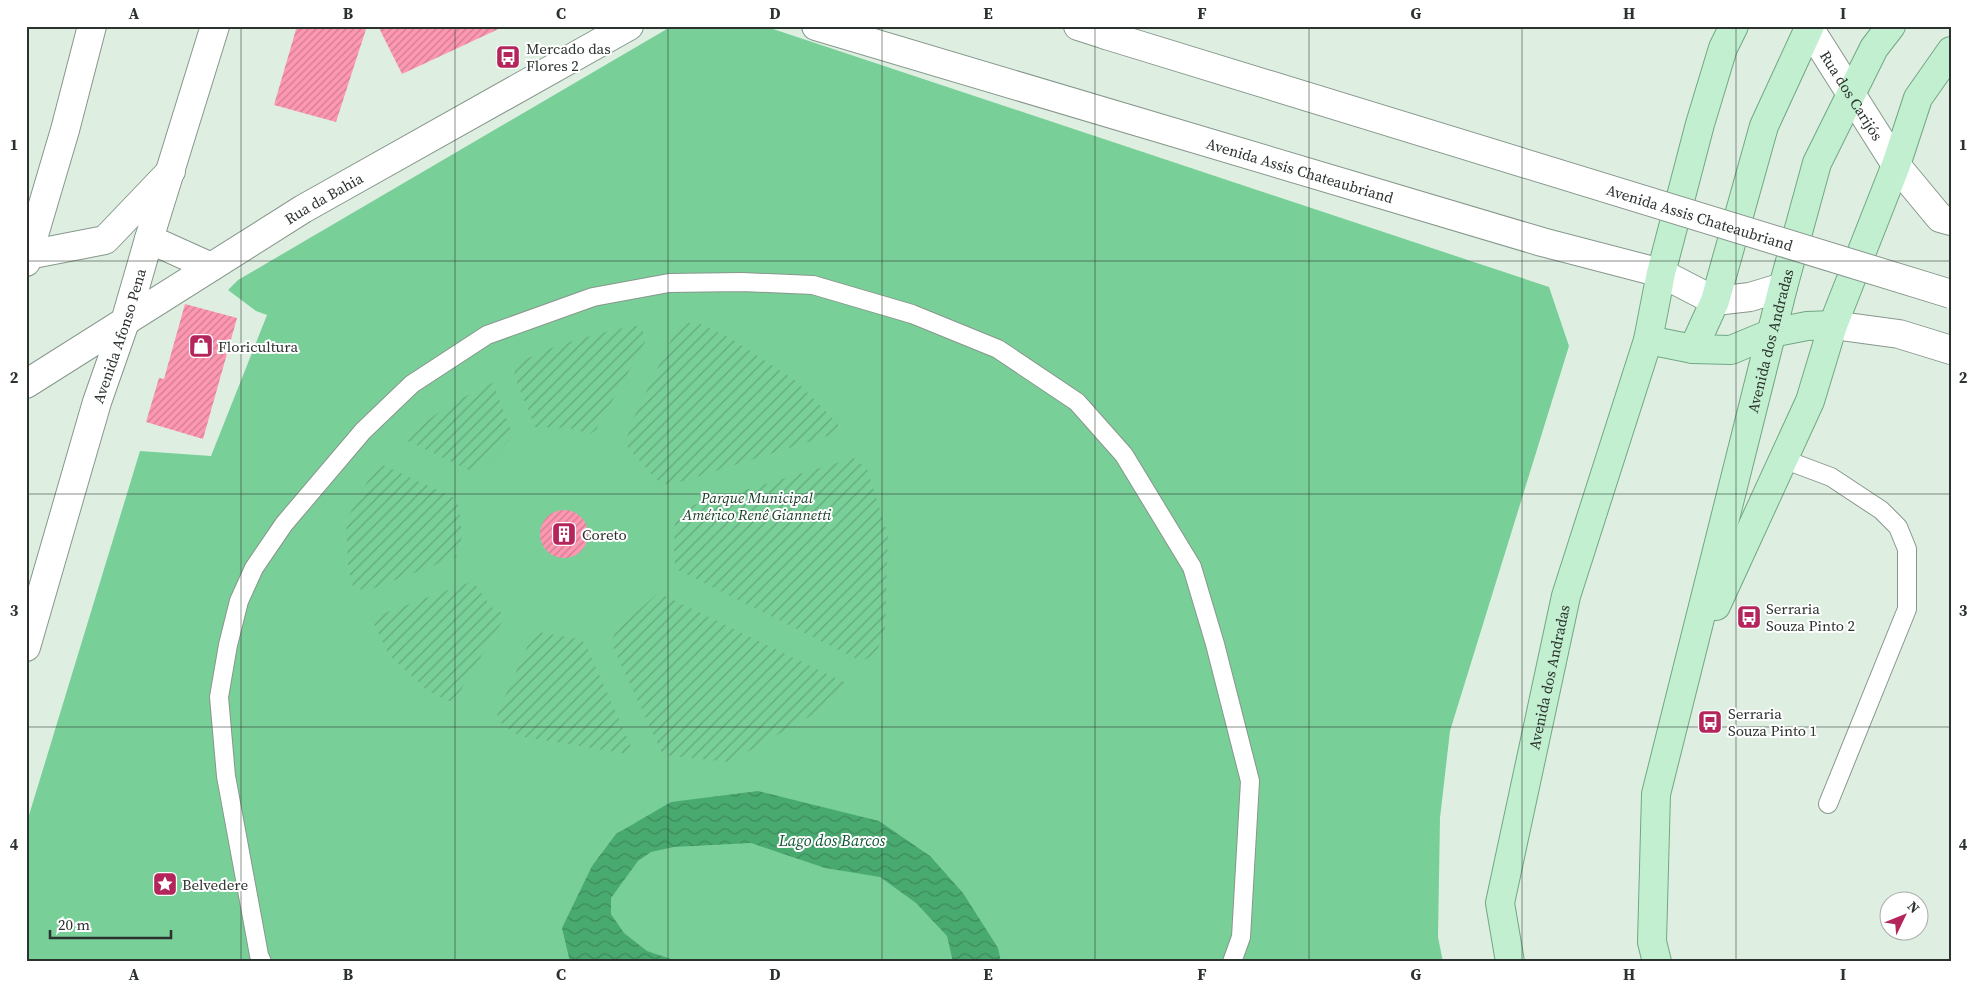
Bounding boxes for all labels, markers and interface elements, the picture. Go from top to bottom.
text: A [129,2,140,24]
text: B [343,2,354,24]
text: C [556,2,566,24]
text: D [769,2,781,24]
text: E [983,2,993,24]
text: F [1197,2,1207,24]
text: G [1411,2,1422,24]
text: H [1623,2,1635,24]
text: I [1840,2,1846,24]
place label: Mercado das Flores 2 [526,38,611,76]
bus stop icon: Mercado das Flores 2 [495,44,521,70]
street label: Rua dos Carijós [1815,46,1888,144]
street label: Avenida Assis Chateaubriand [1204,132,1397,208]
text: 1 [10,133,18,155]
text: 1 [1959,133,1967,155]
street label: Rua da Bahia [280,167,367,229]
street label: Avenida Assis Chateaubriand [1604,178,1796,256]
street label: Avenida Afonso Pena [87,265,151,406]
street label: Avenida dos Andradas [1741,266,1798,415]
shop icon: Floricultura [188,333,214,359]
place label: Floricultura [218,336,299,357]
text: 2 [10,366,19,388]
text: 2 [1959,366,1968,388]
park label: Parque Municipal Américo Renê Giannetti [682,487,832,525]
building icon: Coreto [551,521,577,547]
place label: Coreto [582,524,627,545]
place label: Serraria Souza Pinto 2 [1766,598,1855,636]
text: 3 [10,599,19,621]
text: 3 [1959,599,1968,621]
street label: Avenida dos Andradas [1523,603,1574,751]
bus stop icon: Serraria Souza Pinto 2 [1736,604,1762,630]
place label: Serraria Souza Pinto 1 [1728,703,1817,741]
bus stop icon: Serraria Souza Pinto 1 [1697,709,1723,735]
water label: Lago dos Barcos [778,829,885,851]
text: 4 [10,833,19,855]
text: 4 [1959,833,1968,855]
place icon: Belvedere [152,871,178,897]
place label: Belvedere [182,874,249,895]
north arrow [1880,890,1930,940]
text: N [1903,897,1924,918]
scale bar [50,908,171,940]
text: 20 m [58,914,90,935]
text: A [129,963,140,985]
text: B [343,963,354,985]
text: C [556,963,566,985]
text: D [769,963,781,985]
text: E [983,963,993,985]
text: F [1197,963,1207,985]
text: G [1411,963,1422,985]
text: H [1623,963,1635,985]
text: I [1840,963,1846,985]

